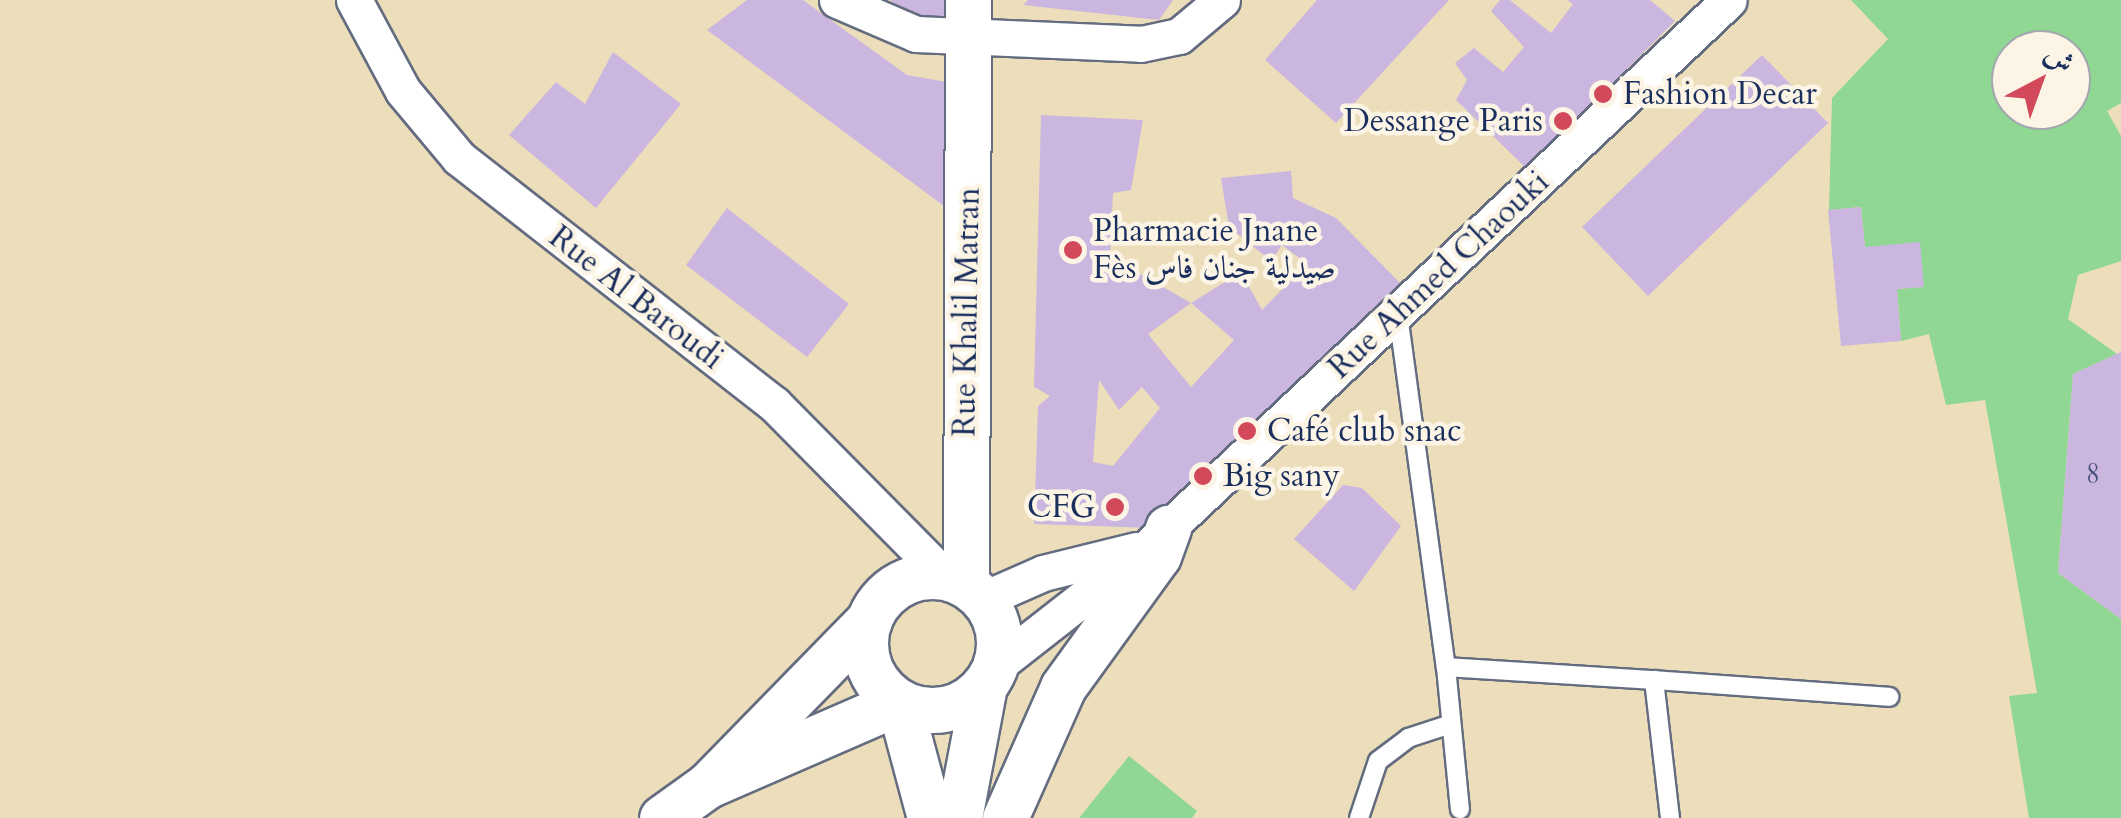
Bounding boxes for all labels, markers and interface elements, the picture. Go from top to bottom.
north arrow [1991,30,2091,130]
text: ش [2036,35,2082,82]
place label: Fashion Decar [1623,75,1817,113]
marker: Fashion Decar [1592,83,1614,105]
place label: Dessange Paris [1344,102,1543,140]
marker: Dessange Paris [1552,110,1574,132]
street label: Rue Ahmed Chaouki [1321,163,1557,387]
street label: Rue Khalil Matran [946,187,988,437]
place label: Pharmacie Jnane Fès صيدلية جنان فاس [1093,213,1336,288]
street label: Rue Al Baroudi [541,218,731,378]
marker: Pharmacie Jnane Fès صيدلية جنان فاس [1062,239,1084,261]
place label: Café club snac [1267,412,1462,450]
marker: Café club snac [1236,420,1258,442]
place label: Big sany [1223,457,1340,495]
house number: 8 [2086,457,2100,491]
marker: Big sany [1192,465,1214,487]
place label: CFG [1027,488,1095,526]
marker: CFG [1104,496,1126,518]

